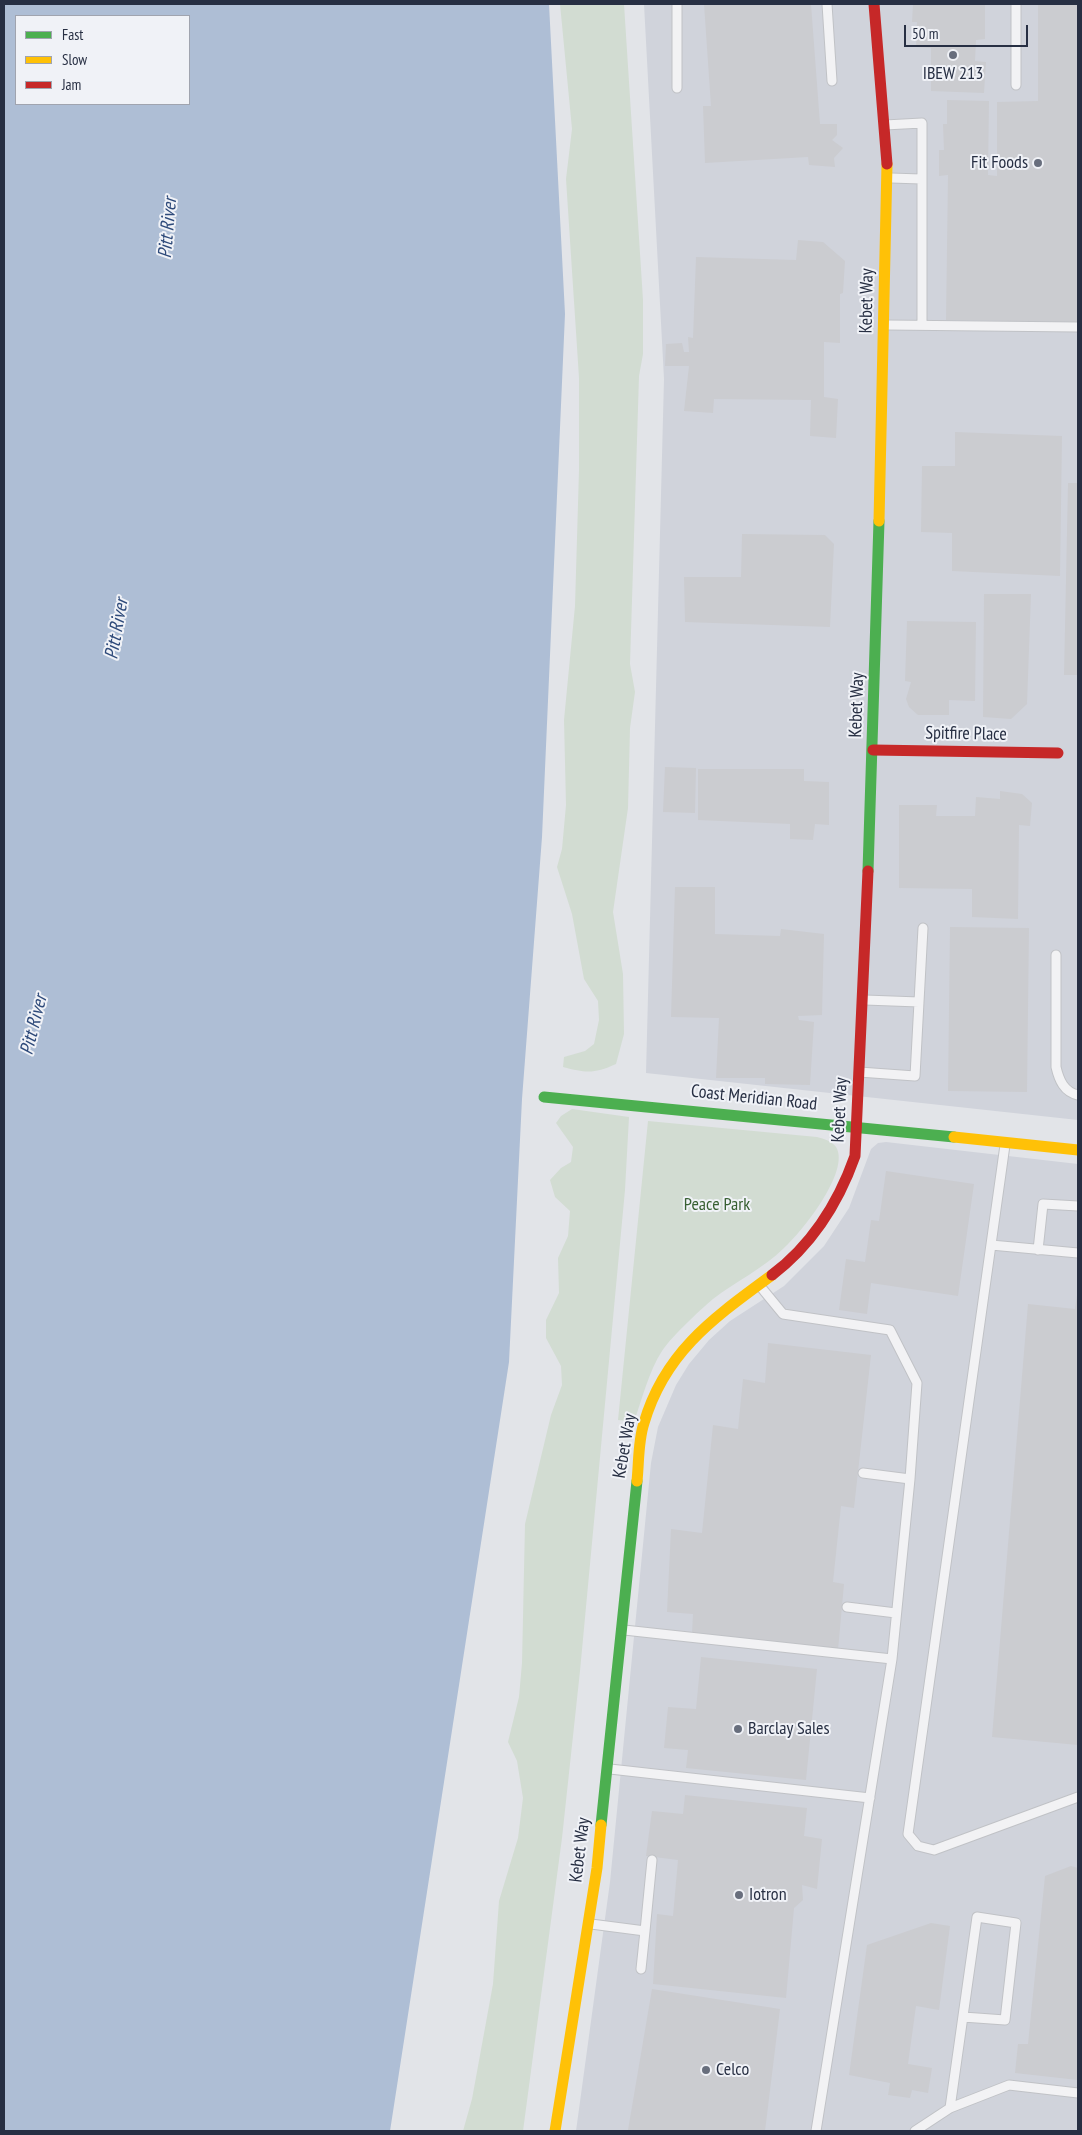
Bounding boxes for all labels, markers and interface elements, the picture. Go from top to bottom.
legend [15,15,190,105]
scale bar [907,15,1031,47]
text: 50 m [912,24,938,43]
text: Fast [62,25,83,44]
marker: IBEW 213 [947,49,959,61]
text: Slow [62,50,87,69]
place label: IBEW 213 [923,63,983,85]
text: Jam [62,75,81,94]
place label: Fit Foods [971,152,1028,174]
marker: Fit Foods [1032,157,1044,169]
water label: Pitt River [154,197,182,259]
street label: Kebet Way [856,268,878,334]
water label: Pitt River [100,597,134,661]
street label: Kebet Way [845,672,869,738]
street label: Spitfire Place [925,722,1007,746]
water label: Pitt River [16,993,52,1057]
street label: Kebet Way [828,1077,852,1143]
street label: Coast Meridian Road [690,1081,818,1115]
park label: Peace Park [684,1194,750,1216]
street label: Kebet Way [609,1412,641,1480]
place label: Barclay Sales [748,1718,830,1740]
marker: Barclay Sales [732,1723,744,1735]
street label: Kebet Way [565,1816,595,1884]
place label: Iotron [749,1884,787,1906]
marker: Iotron [733,1889,745,1901]
place label: Celco [716,2059,749,2081]
marker: Celco [700,2064,712,2076]

